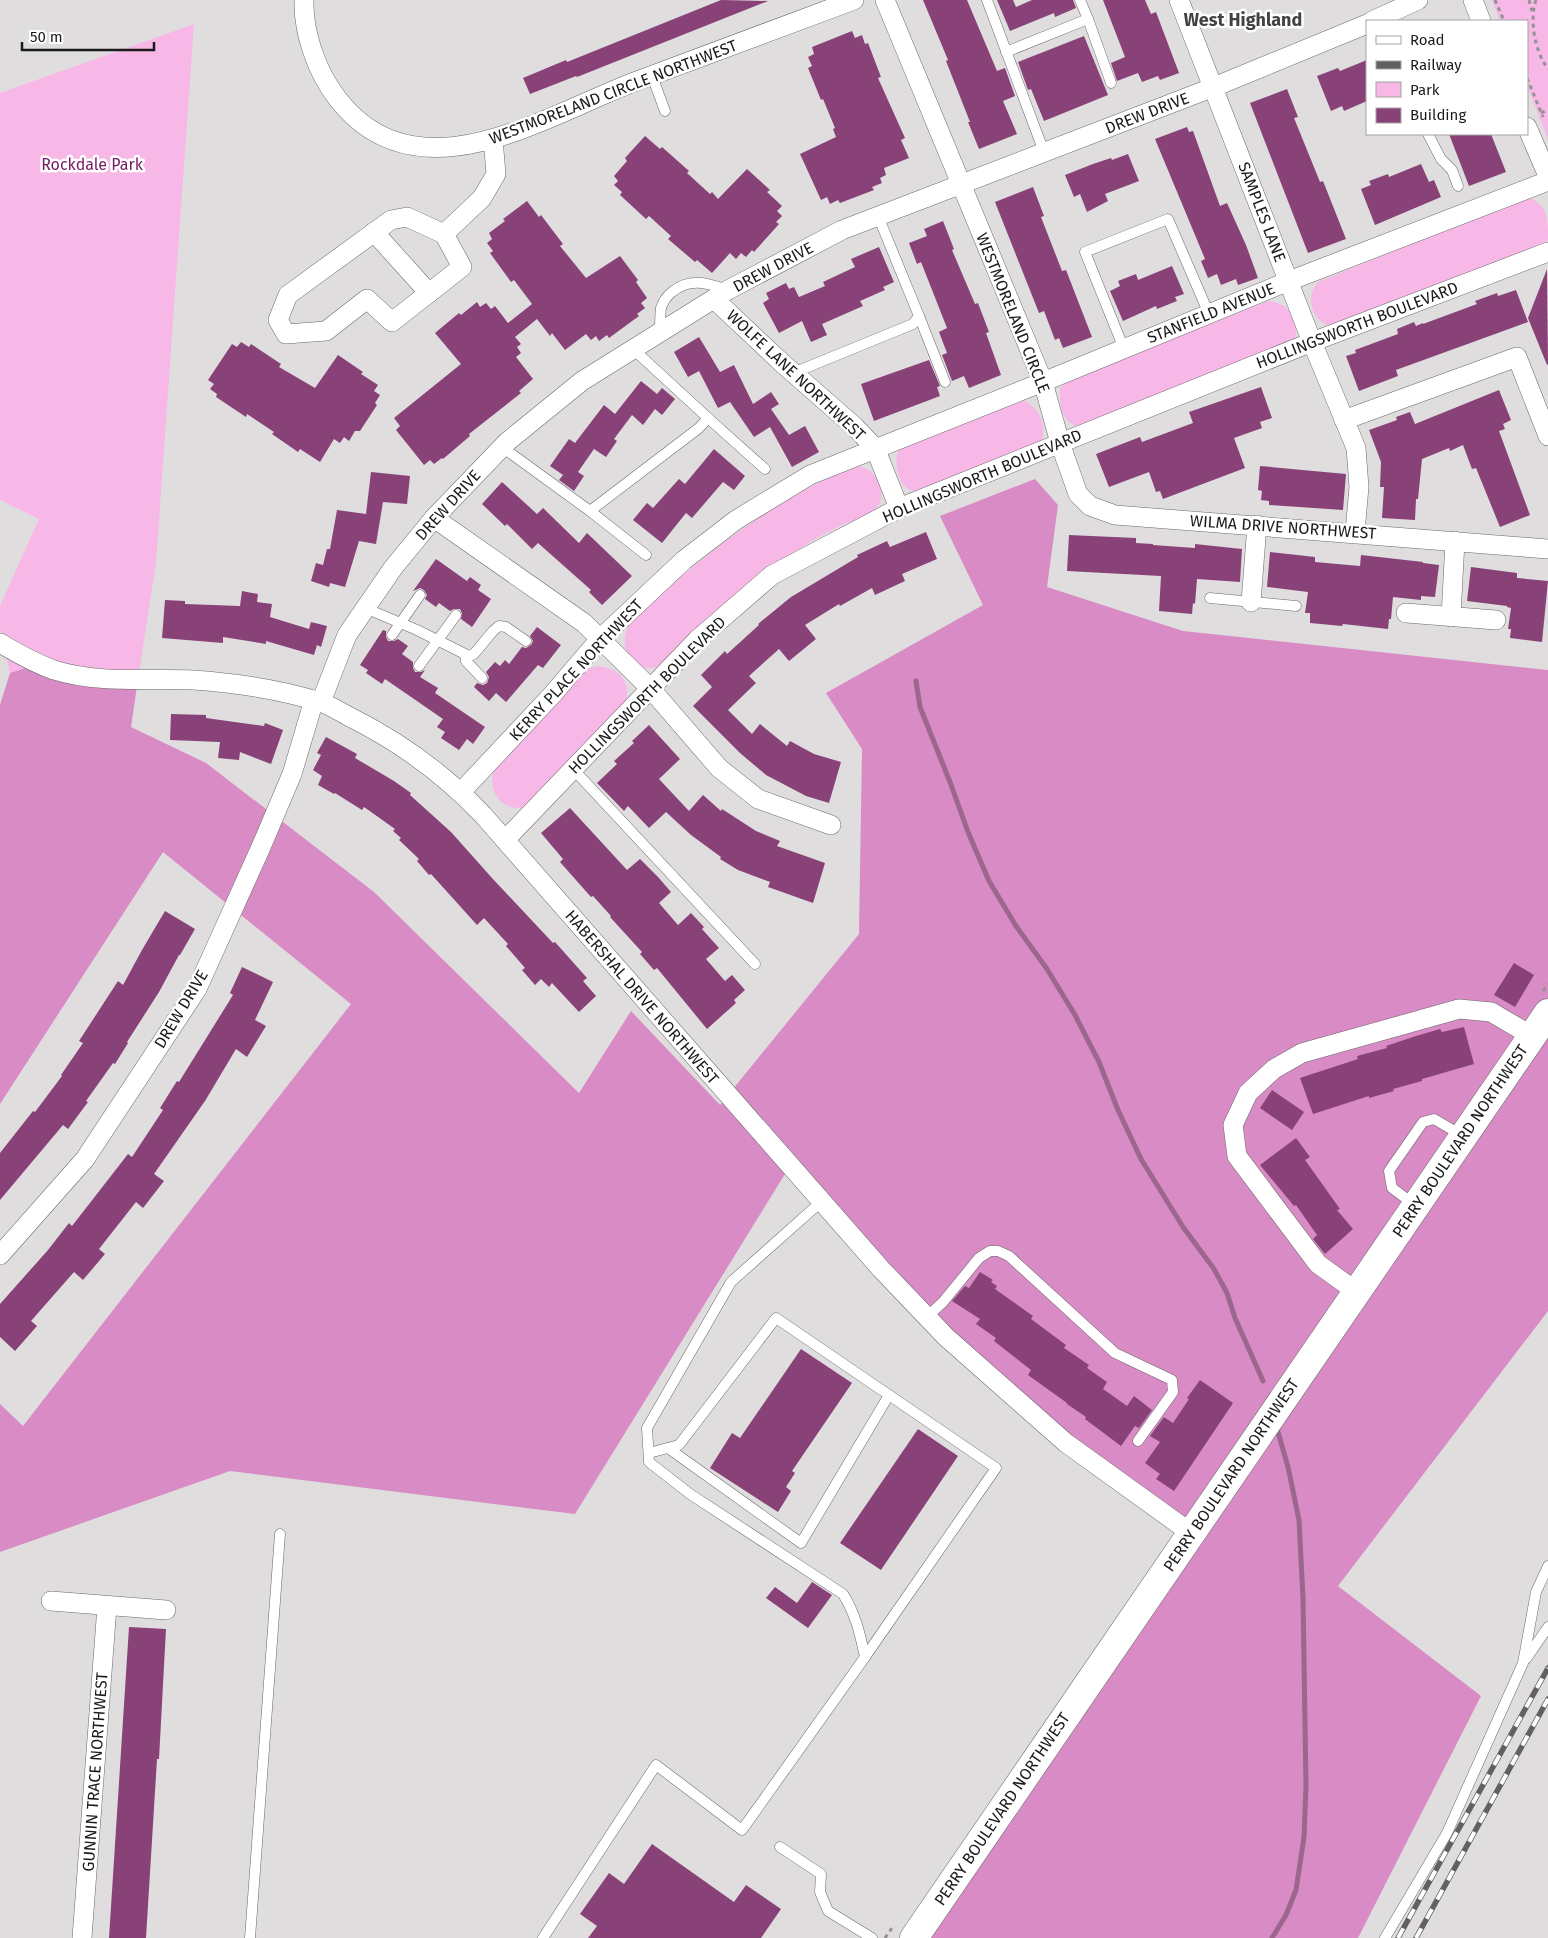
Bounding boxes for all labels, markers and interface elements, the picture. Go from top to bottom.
district label: West Highland [1184,9,1302,31]
scale bar [22,20,155,52]
legend [1366,20,1528,135]
text: 50 m [30,28,63,46]
text: Road [1410,31,1445,49]
street label: WESTMORELAND CIRCLE NORTHWEST [486,36,740,148]
text: Railway [1410,56,1462,74]
text: Park [1410,81,1440,99]
street label: DREW DRIVE [1102,88,1192,138]
text: Building [1410,106,1466,124]
park label: Rockdale Park [41,155,144,174]
street label: SAMPLES LANE [1234,159,1290,265]
street label: WESTMORELAND CIRCLE [972,230,1054,396]
street label: DREW DRIVE [730,238,816,296]
street label: HOLLINGSWORTH BOULEVARD [1253,278,1461,372]
street label: STANFIELD AVENUE [1144,279,1278,347]
street label: WOLFE LANE NORTHWEST [723,306,870,445]
street label: HOLLINGSWORTH BOULEVARD [879,425,1085,527]
street label: DREW DRIVE [411,466,485,544]
street label: WILMA DRIVE NORTHWEST [1189,511,1378,543]
street label: KERRY PLACE NORTHWEST [505,595,647,745]
street label: HOLLINGSWORTH BOULEVARD [564,612,730,778]
street label: HABERSHAL DRIVE NORTHWEST [561,906,723,1088]
street label: DREW DRIVE [150,966,212,1052]
street label: PERRY BOULEVARD NORTHWEST [1388,1040,1532,1241]
street label: PERRY BOULEVARD NORTHWEST [1159,1374,1303,1575]
street label: GUNNIN TRACE NORTHWEST [79,1671,112,1872]
street label: PERRY BOULEVARD NORTHWEST [930,1708,1074,1909]

